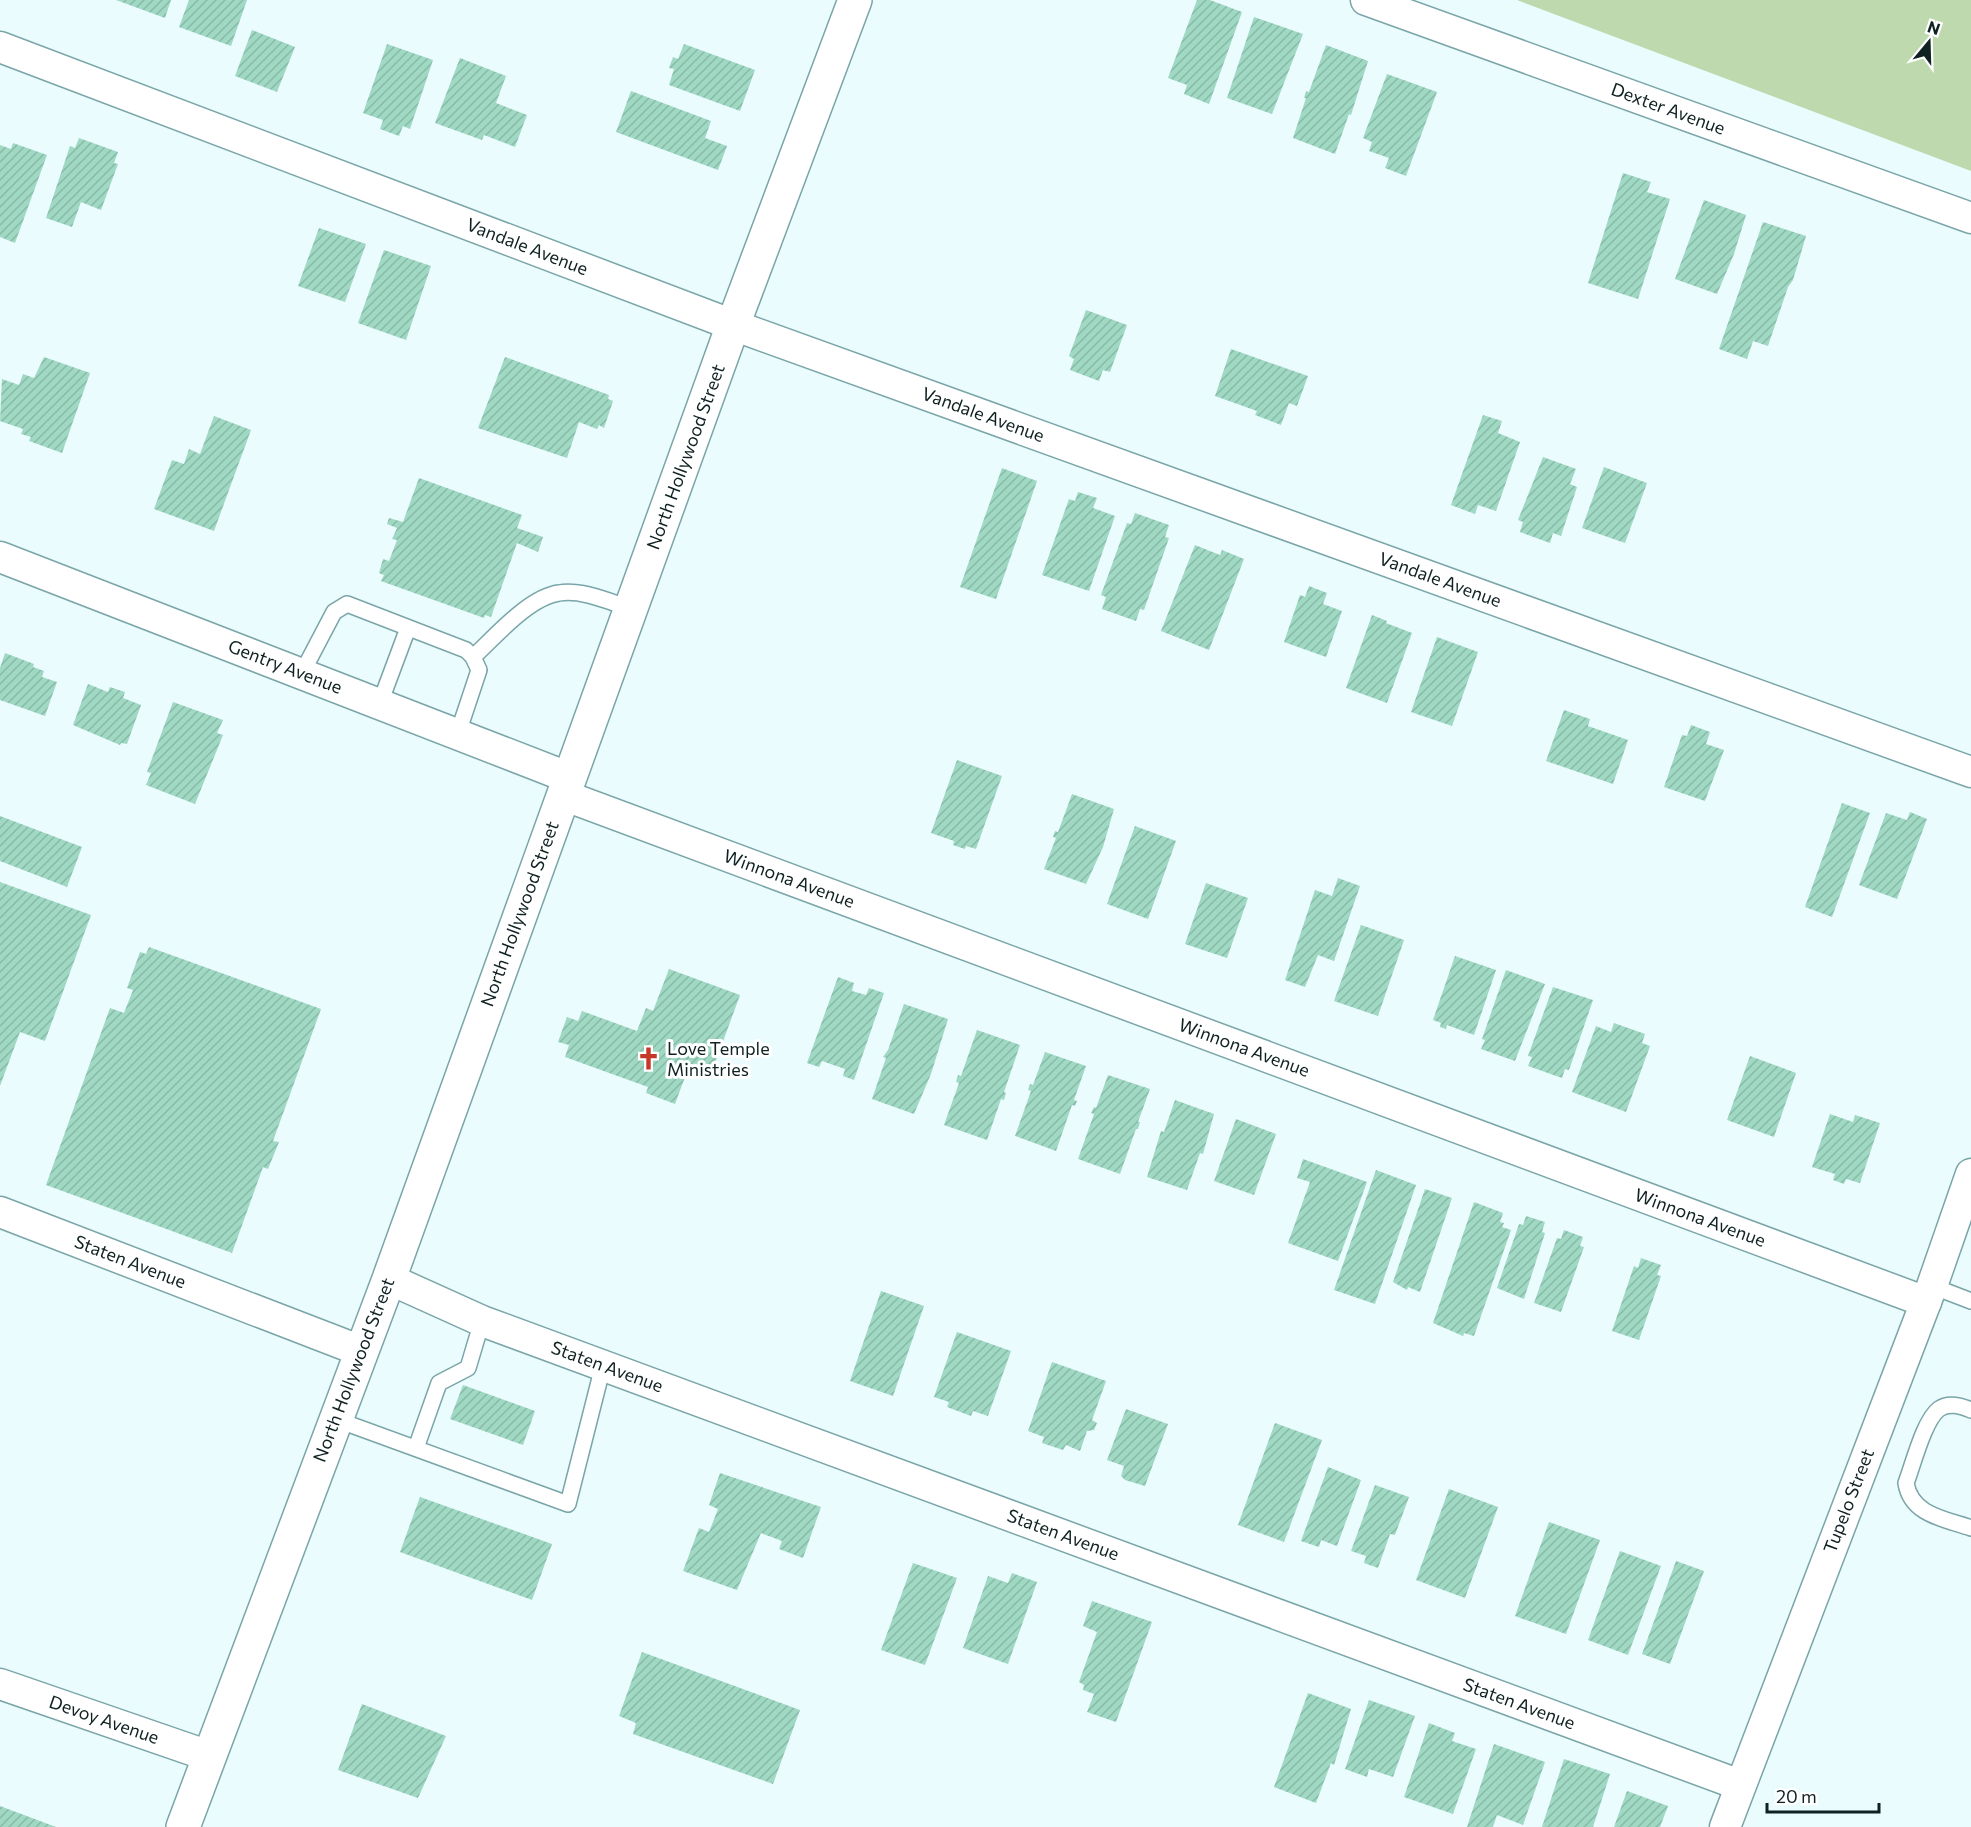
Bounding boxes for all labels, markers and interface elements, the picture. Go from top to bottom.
north arrow [1899,12,1959,72]
text: N [1925,16,1943,38]
street label: Dexter Avenue [1608,77,1728,139]
street label: Vandale Avenue [463,213,591,279]
street label: North Hollywood Street [641,361,729,552]
street label: Vandale Avenue [919,382,1047,446]
street label: Vandale Avenue [1376,547,1504,611]
street label: Gentry Avenue [225,634,345,698]
street label: North Hollywood Street [475,818,563,1009]
street label: Winnona Avenue [721,844,858,912]
street label: Winnona Avenue [1176,1013,1313,1081]
place label: Love Temple Ministries [667,1037,770,1080]
church icon: Love Temple Ministries [636,1046,662,1072]
street label: Winnona Avenue [1632,1183,1769,1251]
street label: Staten Avenue [71,1230,189,1292]
street label: North Hollywood Street [308,1274,398,1465]
street label: Staten Avenue [548,1336,666,1397]
street label: Tupelo Street [1818,1445,1878,1556]
street label: Staten Avenue [1004,1504,1122,1565]
street label: Staten Avenue [1460,1673,1578,1734]
street label: Devoy Avenue [47,1690,162,1748]
scale bar [1767,1776,1880,1814]
text: 20 m [1776,1785,1817,1807]

